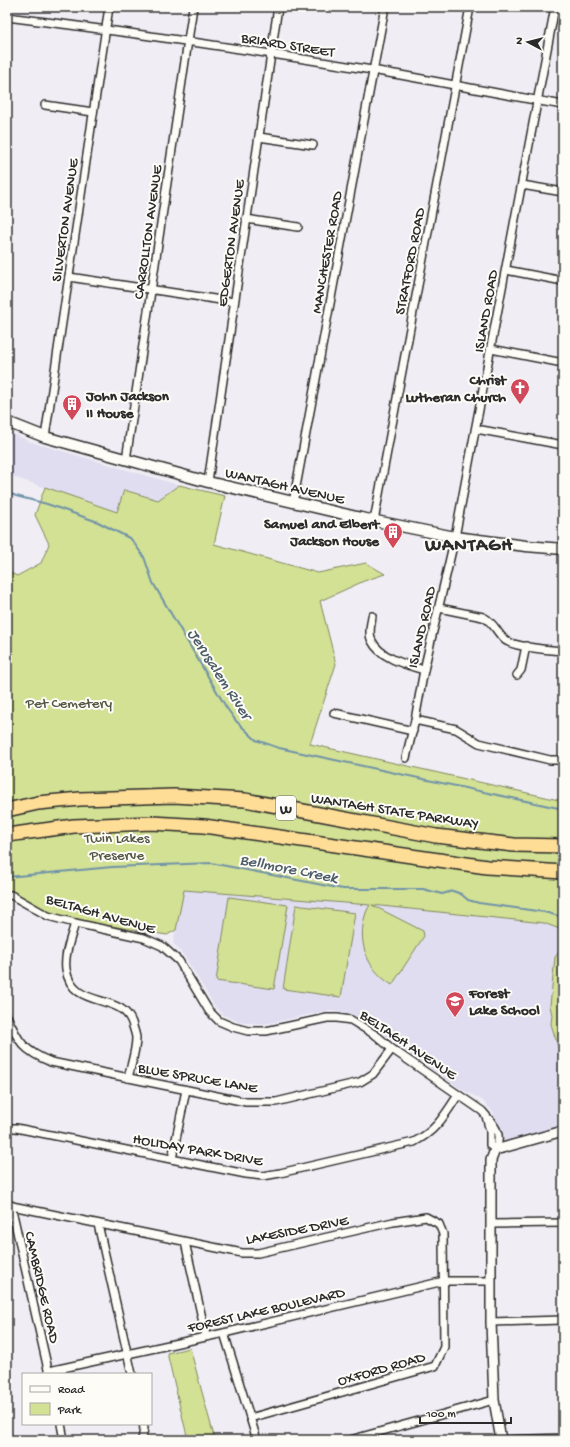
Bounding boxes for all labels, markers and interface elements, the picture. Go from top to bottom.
north arrow [508,22,548,62]
street label: BRIARD STREET [239,30,337,62]
text: N [514,37,526,45]
street label: SILVERTON AVENUE [48,157,84,283]
street label: CARROLLTON AVENUE [131,163,167,300]
street label: EDGERTON AVENUE [214,178,250,308]
street label: MANCHESTER ROAD [308,189,348,315]
street label: STRATFORD ROAD [392,206,430,316]
street label: ISLAND ROAD [471,268,503,354]
place label: Christ Lutheran Church [406,372,508,407]
church icon: Christ Lutheran Church [509,377,531,405]
place label: John Jackson II House [85,388,170,423]
building icon: John Jackson II House [61,393,83,421]
street label: WANTAGH AVENUE [223,464,347,510]
place label: Samuel and Elbert Jackson House [264,516,381,551]
building icon: Samuel and Elbert Jackson House [382,521,404,549]
district label: WANTAGH [424,535,513,558]
street label: ISLAND ROAD [405,585,441,670]
water label: Jerusalem River [182,626,256,727]
park label: Pet Cemetery [25,695,113,713]
street label: WANTAGH STATE PARKWAY [310,790,480,834]
road number: W [276,796,296,820]
park label: Twin Lakes Preserve [83,830,150,865]
water label: Bellmore Creek [238,852,340,890]
street label: BELTAGH AVENUE [43,890,158,939]
place label: Forest Lake School [468,985,540,1020]
school or university icon: Forest Lake School [444,990,466,1018]
street label: BELTAGH AVENUE [355,1006,460,1085]
street label: BLUE SPRUCE LANE [136,1059,259,1098]
street label: HOLIDAY PARK DRIVE [131,1131,265,1171]
street label: LAKESIDE DRIVE [245,1212,351,1250]
street label: CAMBRIDGE ROAD [19,1230,63,1345]
street label: FOREST LAKE BOULEVARD [185,1284,347,1338]
street label: OXFORD ROAD [336,1349,428,1391]
legend [22,1373,152,1425]
text: Road [58,1384,85,1398]
scale bar [420,1399,511,1425]
text: Park [57,1404,83,1418]
text: 100 m [425,1408,456,1422]

